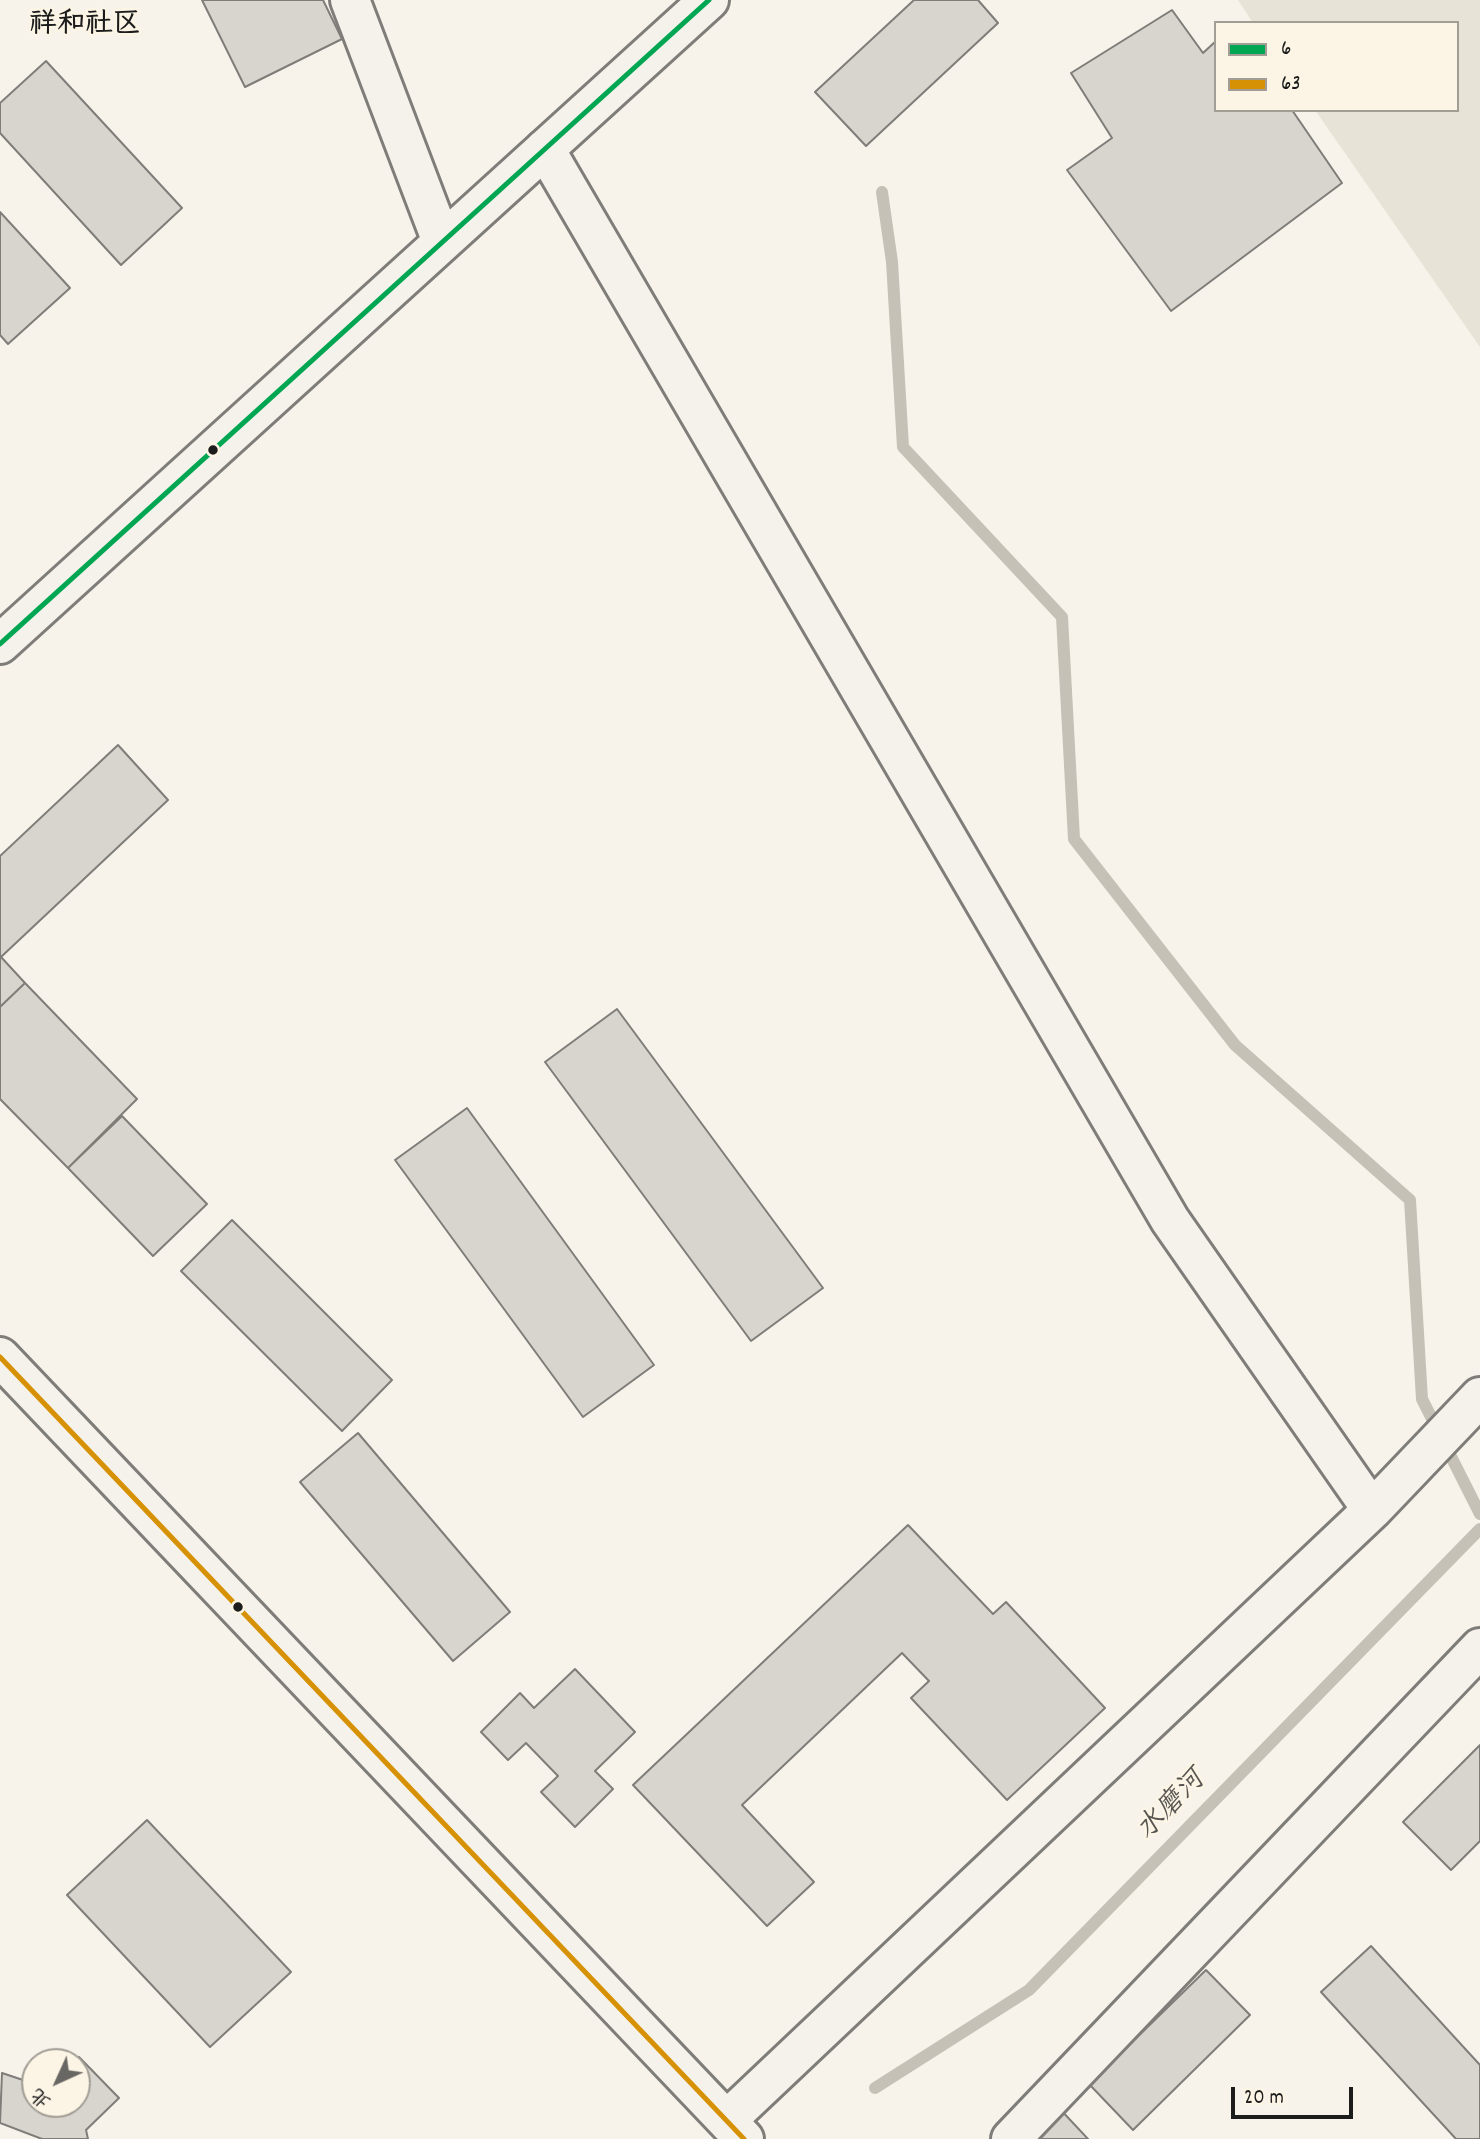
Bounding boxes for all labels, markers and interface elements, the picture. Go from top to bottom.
district label: 祥和社区 [29,10,141,44]
legend [1214,21,1459,112]
text: 6 [1281,35,1291,65]
text: 63 [1281,70,1301,100]
unlabelled marker [206,443,220,457]
unlabelled marker [231,1600,245,1614]
water label: 水磨河 [1132,1765,1214,1849]
north arrow [21,2048,91,2118]
scale bar [1235,2072,1358,2116]
text: 北 [26,2081,58,2113]
text: 20 m [1244,2084,1284,2114]

